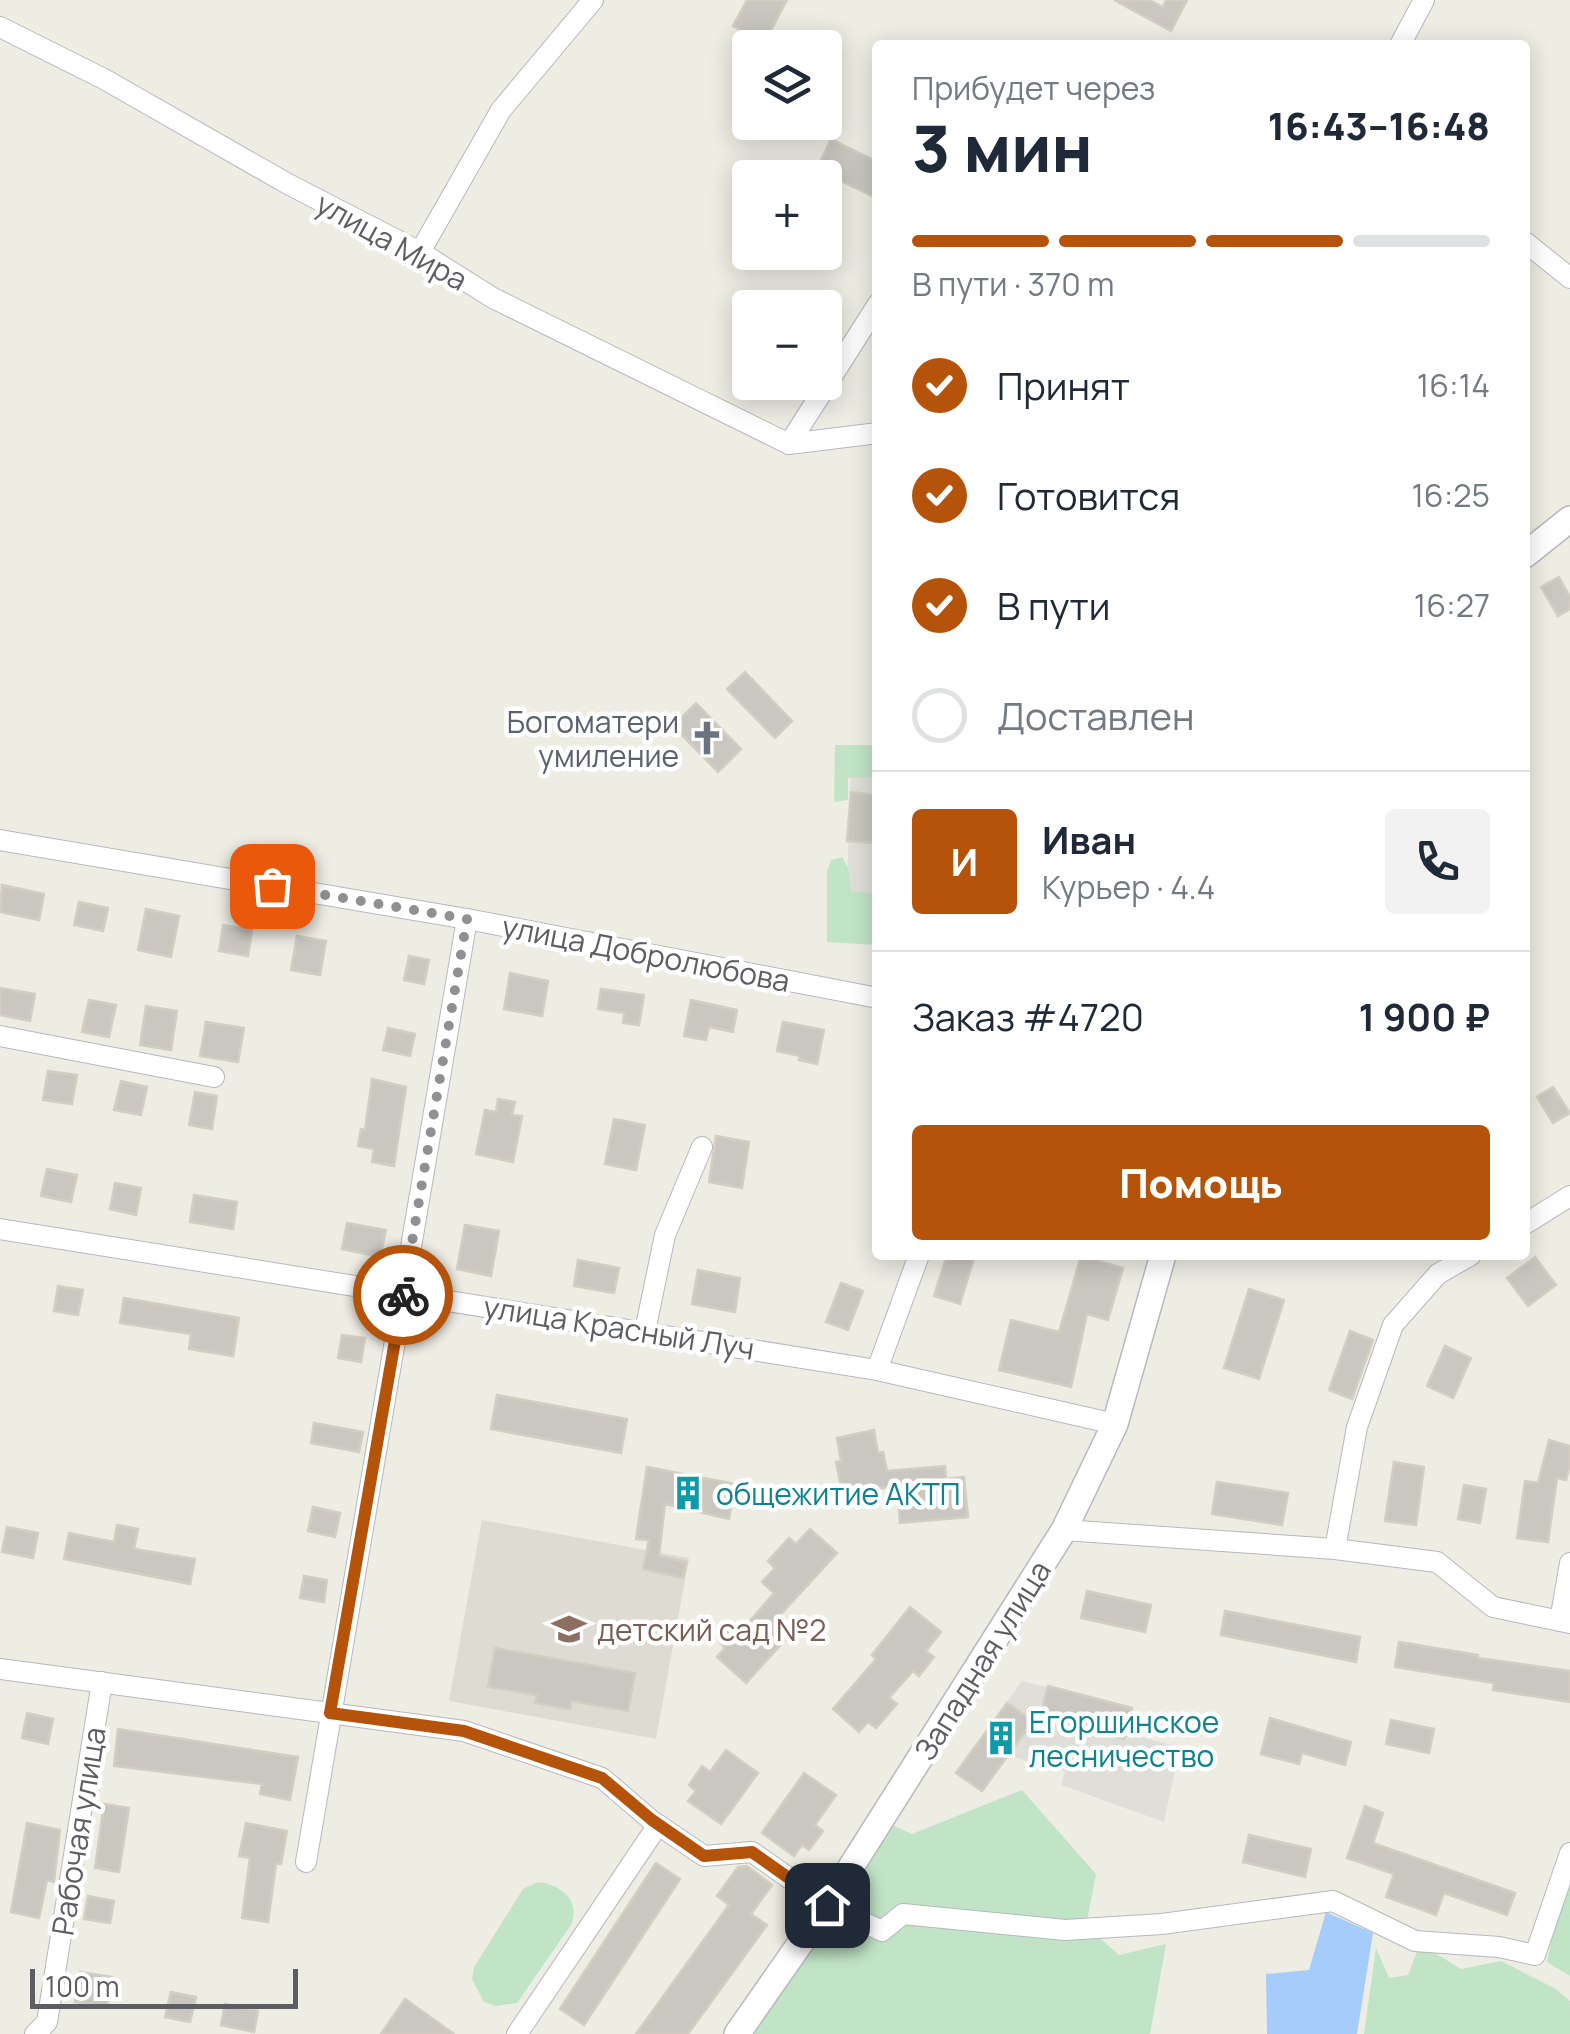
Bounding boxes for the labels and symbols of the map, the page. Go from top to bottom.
street label: улица Мира [309,182,475,300]
place label: Богоматери умиление [507,701,679,776]
church icon: Богоматери умиление [688,719,726,757]
pin [230,844,315,929]
street label: улица Добролюбова [498,905,794,1001]
courier [353,1245,453,1345]
street label: улица Красный Луч [481,1285,757,1369]
place label: общежитие АКТП [716,1473,961,1514]
building icon: общежитие АКТП [669,1474,707,1512]
street label: Западная улица [904,1552,1060,1768]
place label: детский сад №2 [597,1609,826,1650]
school or university icon: детский сад №2 [550,1610,588,1648]
place label: Егоршинское лесничество [1029,1701,1219,1776]
building icon: Егоршинское лесничество [982,1719,1020,1757]
street label: Рабочая улица [41,1724,115,1938]
pin [785,1863,870,1948]
scale bar [30,1964,298,2008]

